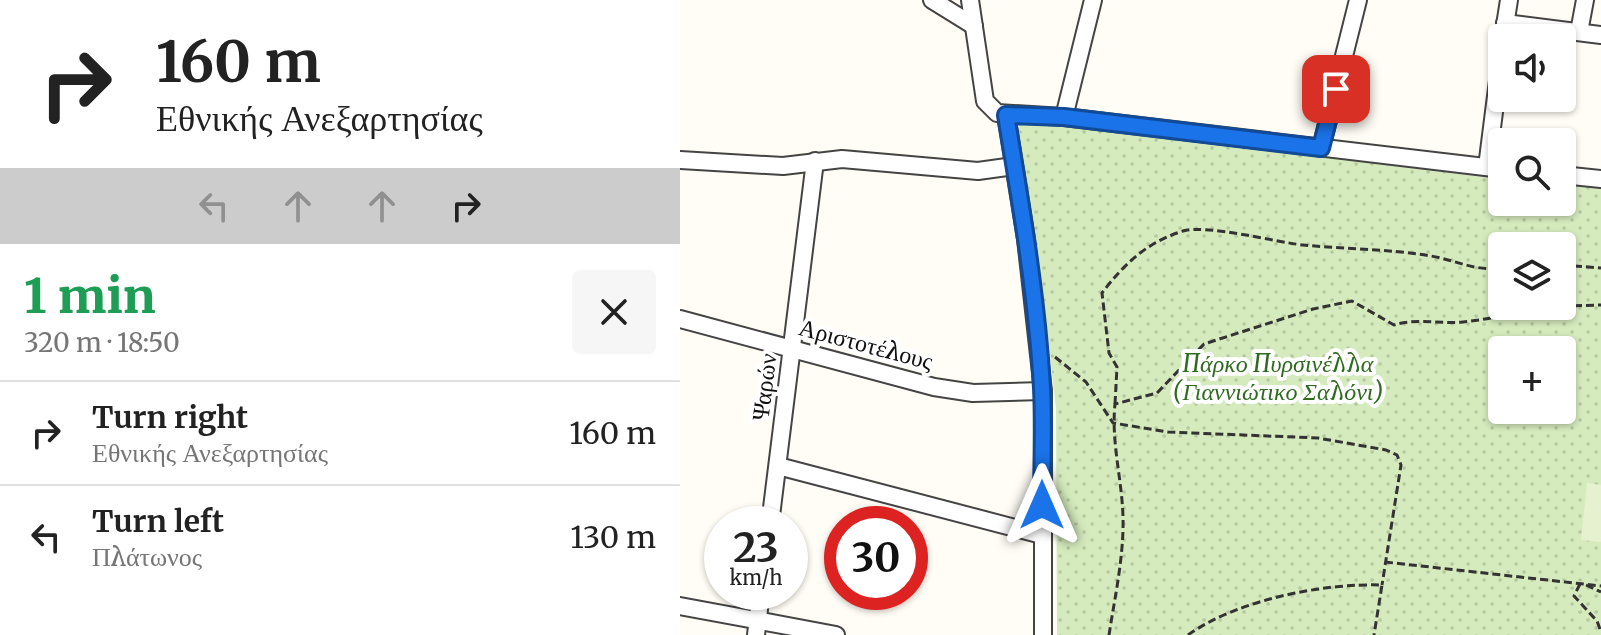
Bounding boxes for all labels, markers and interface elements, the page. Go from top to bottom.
map controls [1488,24,1576,424]
button: sound [1488,24,1576,112]
text: 160 m [156,27,321,97]
icon: right [24,32,128,136]
pin [1302,55,1370,123]
icon: arrive [1314,67,1358,111]
text: Εθνικής Ανεξαρτησίας [156,96,483,141]
button: search [1488,128,1576,216]
icon: left [192,184,236,228]
icon: ahead [276,184,320,228]
icon: ahead [360,184,404,228]
icon: right [444,184,488,228]
button: layers [1488,232,1576,320]
text: 1 min [24,266,156,326]
button: close [572,270,656,354]
street label: Αριστοτέλους [796,311,937,377]
text: 320 m · 18:50 [24,326,180,359]
button: + [1488,336,1576,424]
park label: Πάρκο Πυρσινέλλα (Γιαννιώτικο Σαλόνι) [1172,348,1384,407]
street label: Ψαρών [745,352,784,422]
text: Turn right [92,398,248,436]
icon: right [24,411,68,455]
text: 160 m [569,414,656,452]
text: Εθνικής Ανεξαρτησίας [92,436,328,469]
position arrow [1000,463,1084,547]
text: Turn left [92,502,224,540]
speed limit sign: 30 [824,506,928,610]
icon: left [24,515,68,559]
text: 130 m [570,518,656,556]
text: 23 [733,523,779,573]
text: Πλάτωνος [92,540,202,573]
text: km/h [730,565,782,590]

